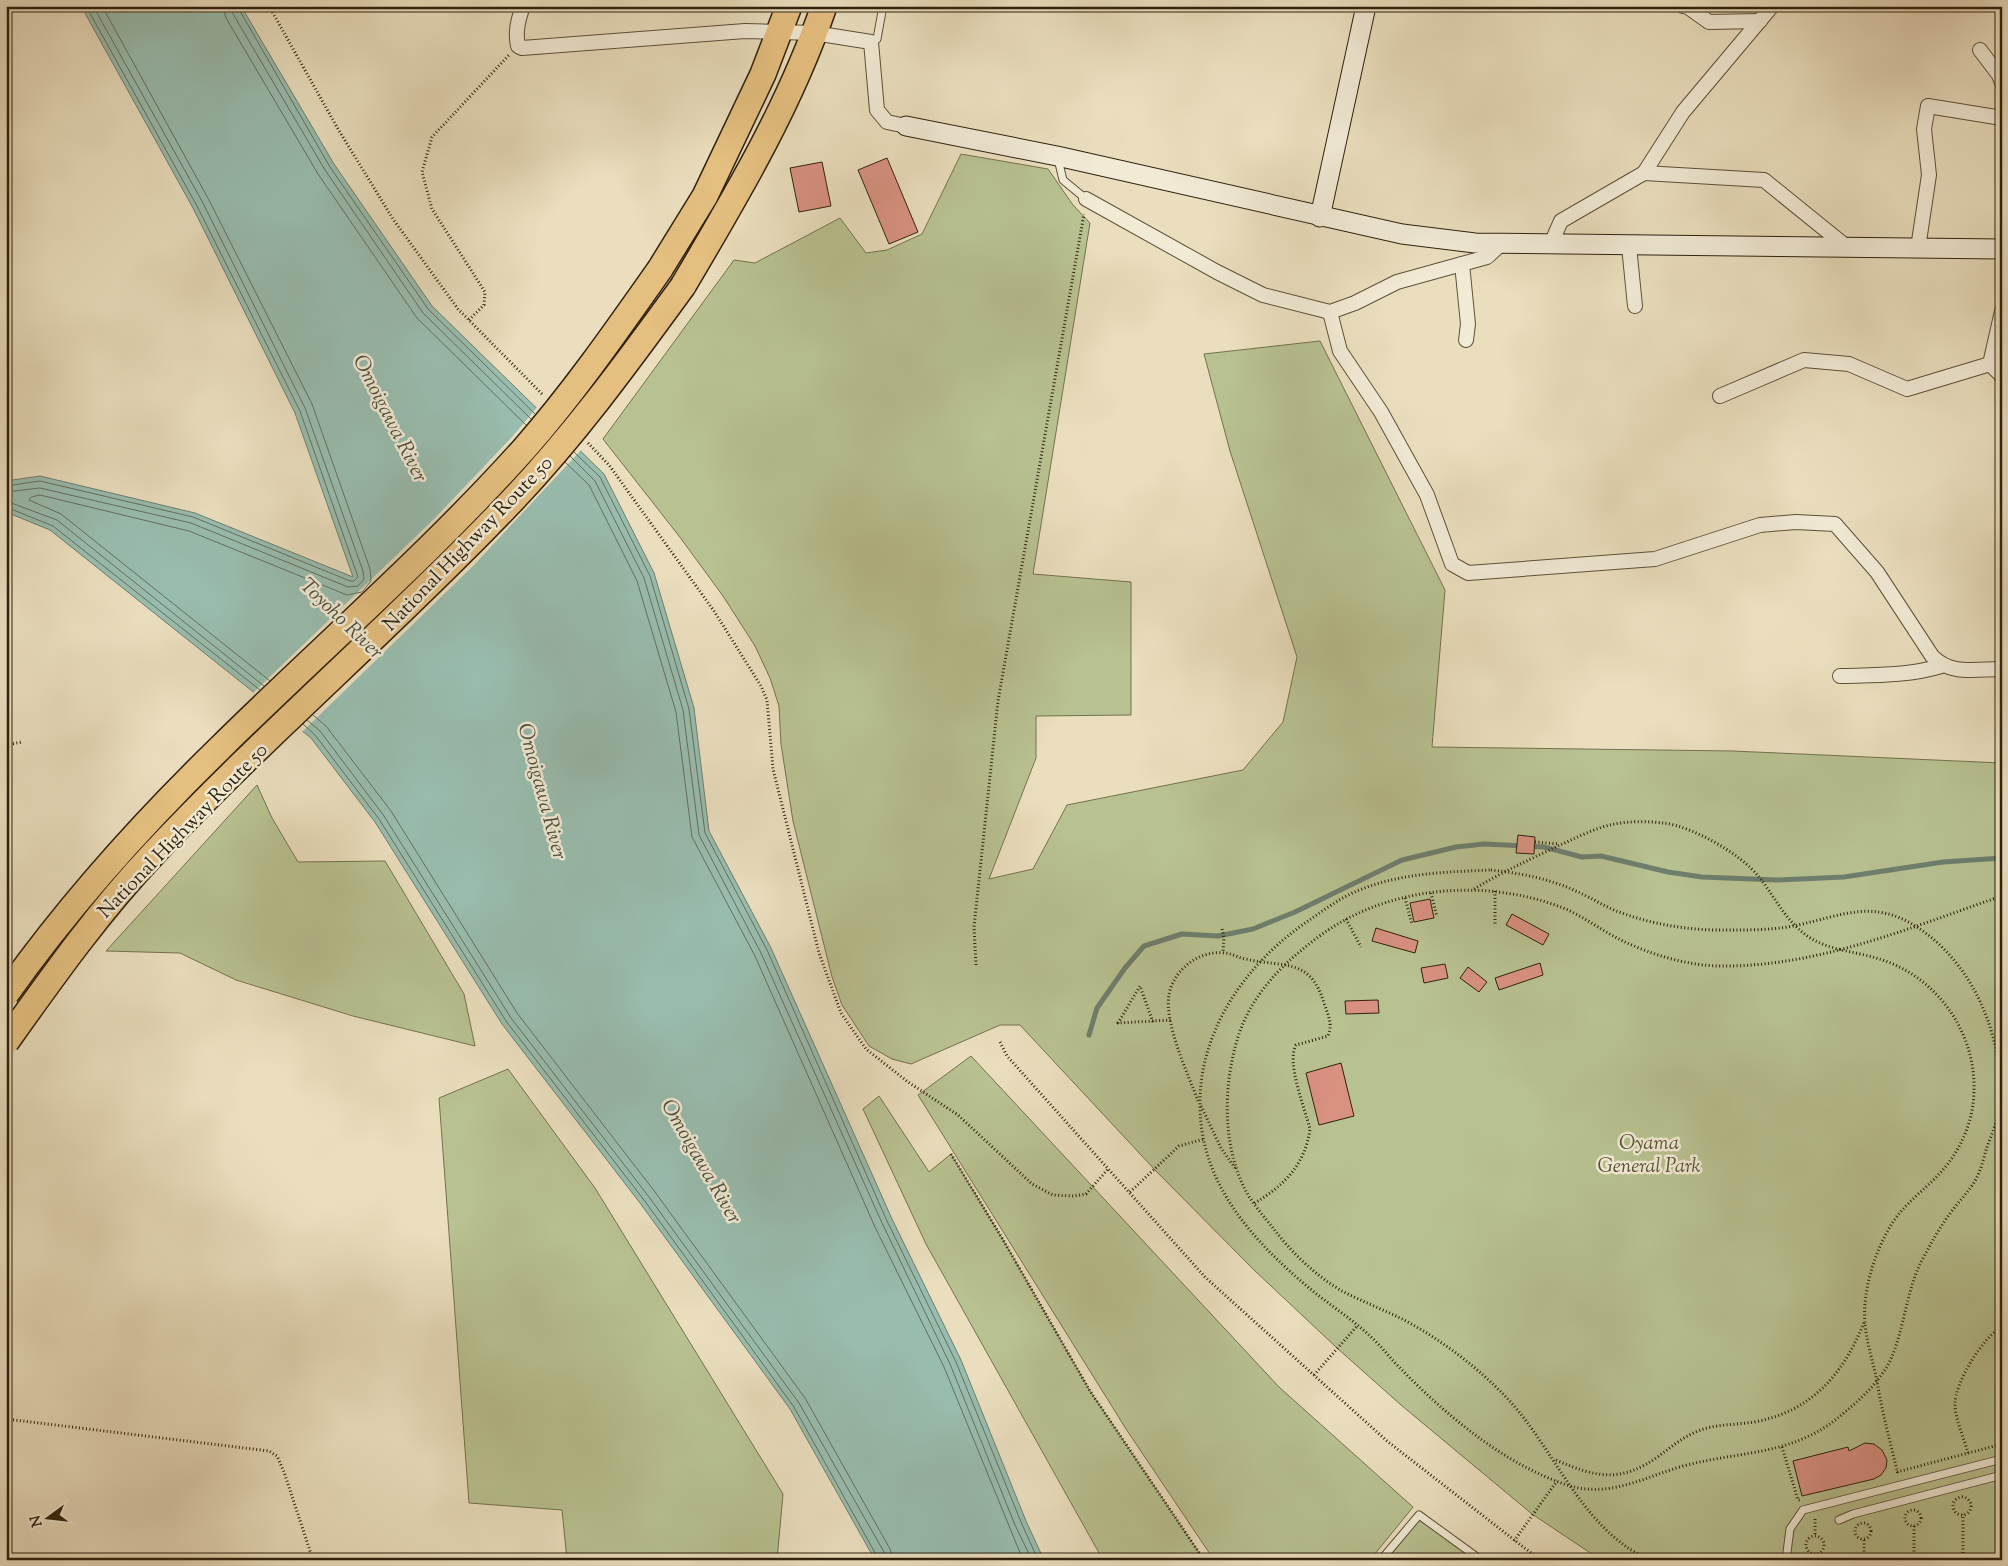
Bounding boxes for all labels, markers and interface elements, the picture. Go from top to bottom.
water label: Omoigawa River [344,350,435,488]
street label: National Highway Route 50 [377,450,561,639]
water label: Toyoho River [292,572,390,667]
water label: Omoigawa River [509,720,574,863]
street label: National Highway Route 50 [92,737,276,926]
water label: Omoigawa River [652,1094,748,1231]
park label: Oyama General Park [1597,1130,1701,1182]
north arrow [22,1494,72,1544]
text: N [26,1513,48,1529]

